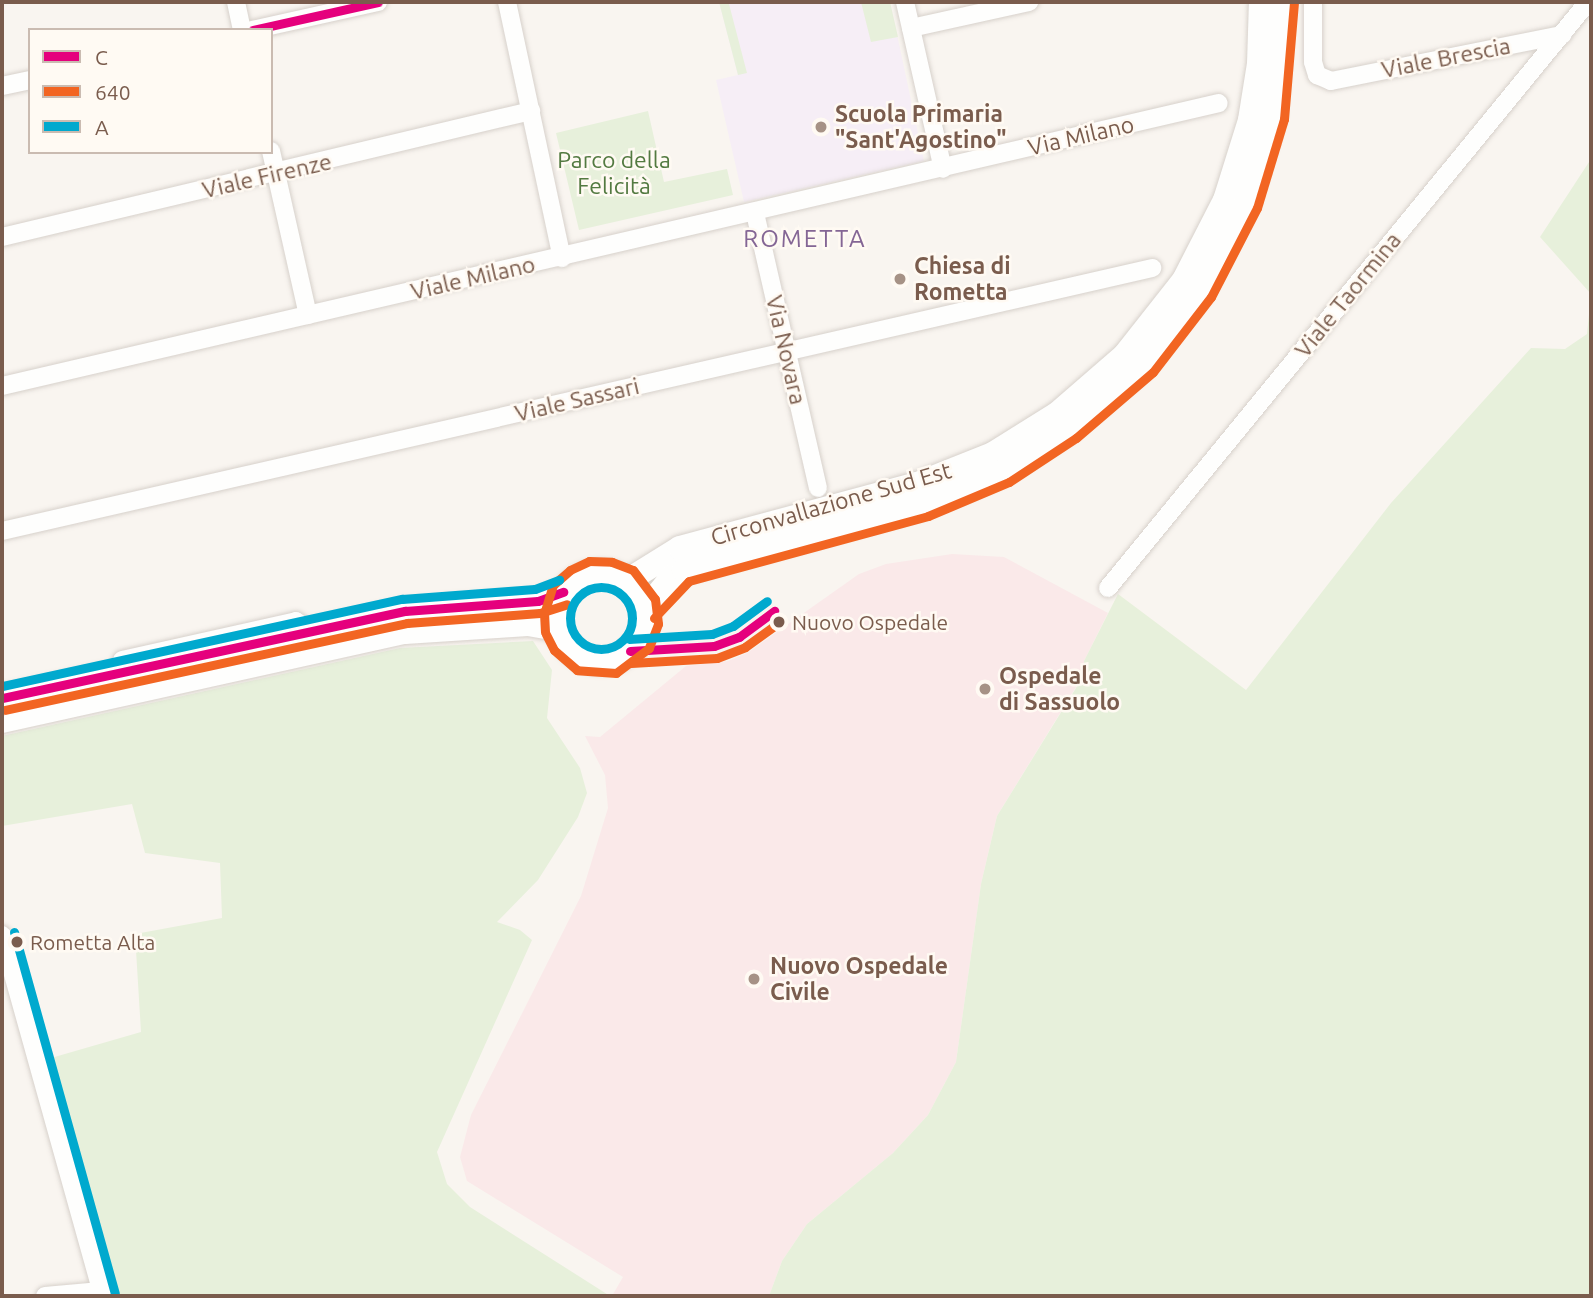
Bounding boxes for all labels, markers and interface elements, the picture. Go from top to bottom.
legend [28,28,273,154]
street label: Viale Brescia [1379,32,1513,84]
text: C [95,45,108,69]
text: 640 [95,80,131,104]
place label: Scuola Primaria "Sant'Agostino" [835,100,1007,154]
street label: Via Milano [1025,110,1137,162]
text: A [95,115,109,139]
marker: Scuola Primaria "Sant'Agostino" [813,119,829,135]
park label: Parco della Felicità [557,146,671,200]
street label: Viale Firenze [200,148,334,204]
district label: ROMETTA [744,225,866,253]
street label: Viale Taormina [1289,227,1407,363]
street label: Viale Milano [408,250,538,306]
place label: Chiesa di Rometta [914,252,1011,306]
marker: Chiesa di Rometta [892,271,908,287]
street label: Via Novara [760,293,812,407]
street label: Viale Sassari [512,372,642,428]
street label: Circonvallazione Sud Est [707,456,955,552]
place label: Nuovo Ospedale [792,609,948,635]
marker: Nuovo Ospedale [772,615,786,629]
place label: Ospedale di Sassuolo [999,662,1120,716]
marker: Ospedale di Sassuolo [977,681,993,697]
place label: Rometta Alta [30,929,155,955]
marker: Rometta Alta [10,935,24,949]
place label: Nuovo Ospedale Civile [770,952,948,1006]
marker: Nuovo Ospedale Civile [744,969,764,989]

